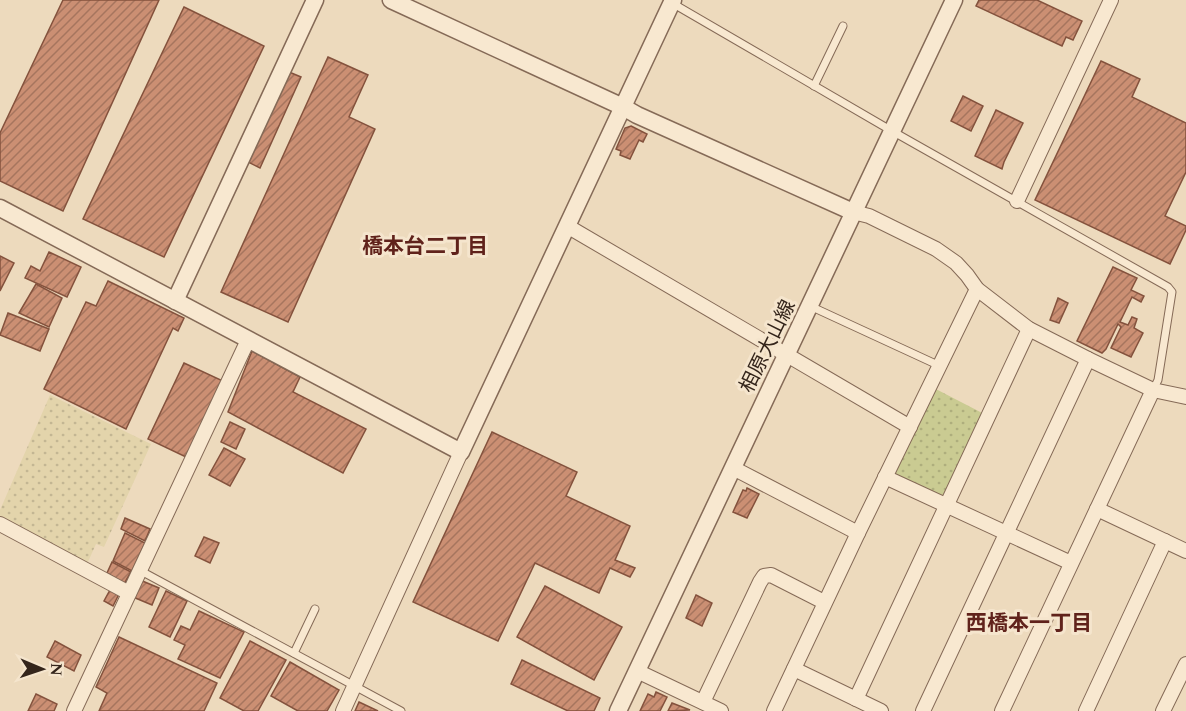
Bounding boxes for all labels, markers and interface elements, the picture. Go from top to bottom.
district label: 橋本台二丁目 [362,231,488,263]
street label: 相原大山線 [732,295,803,398]
district label: 西橋本一丁目 [966,608,1092,640]
north arrow [12,639,72,699]
text: N [44,663,68,676]

